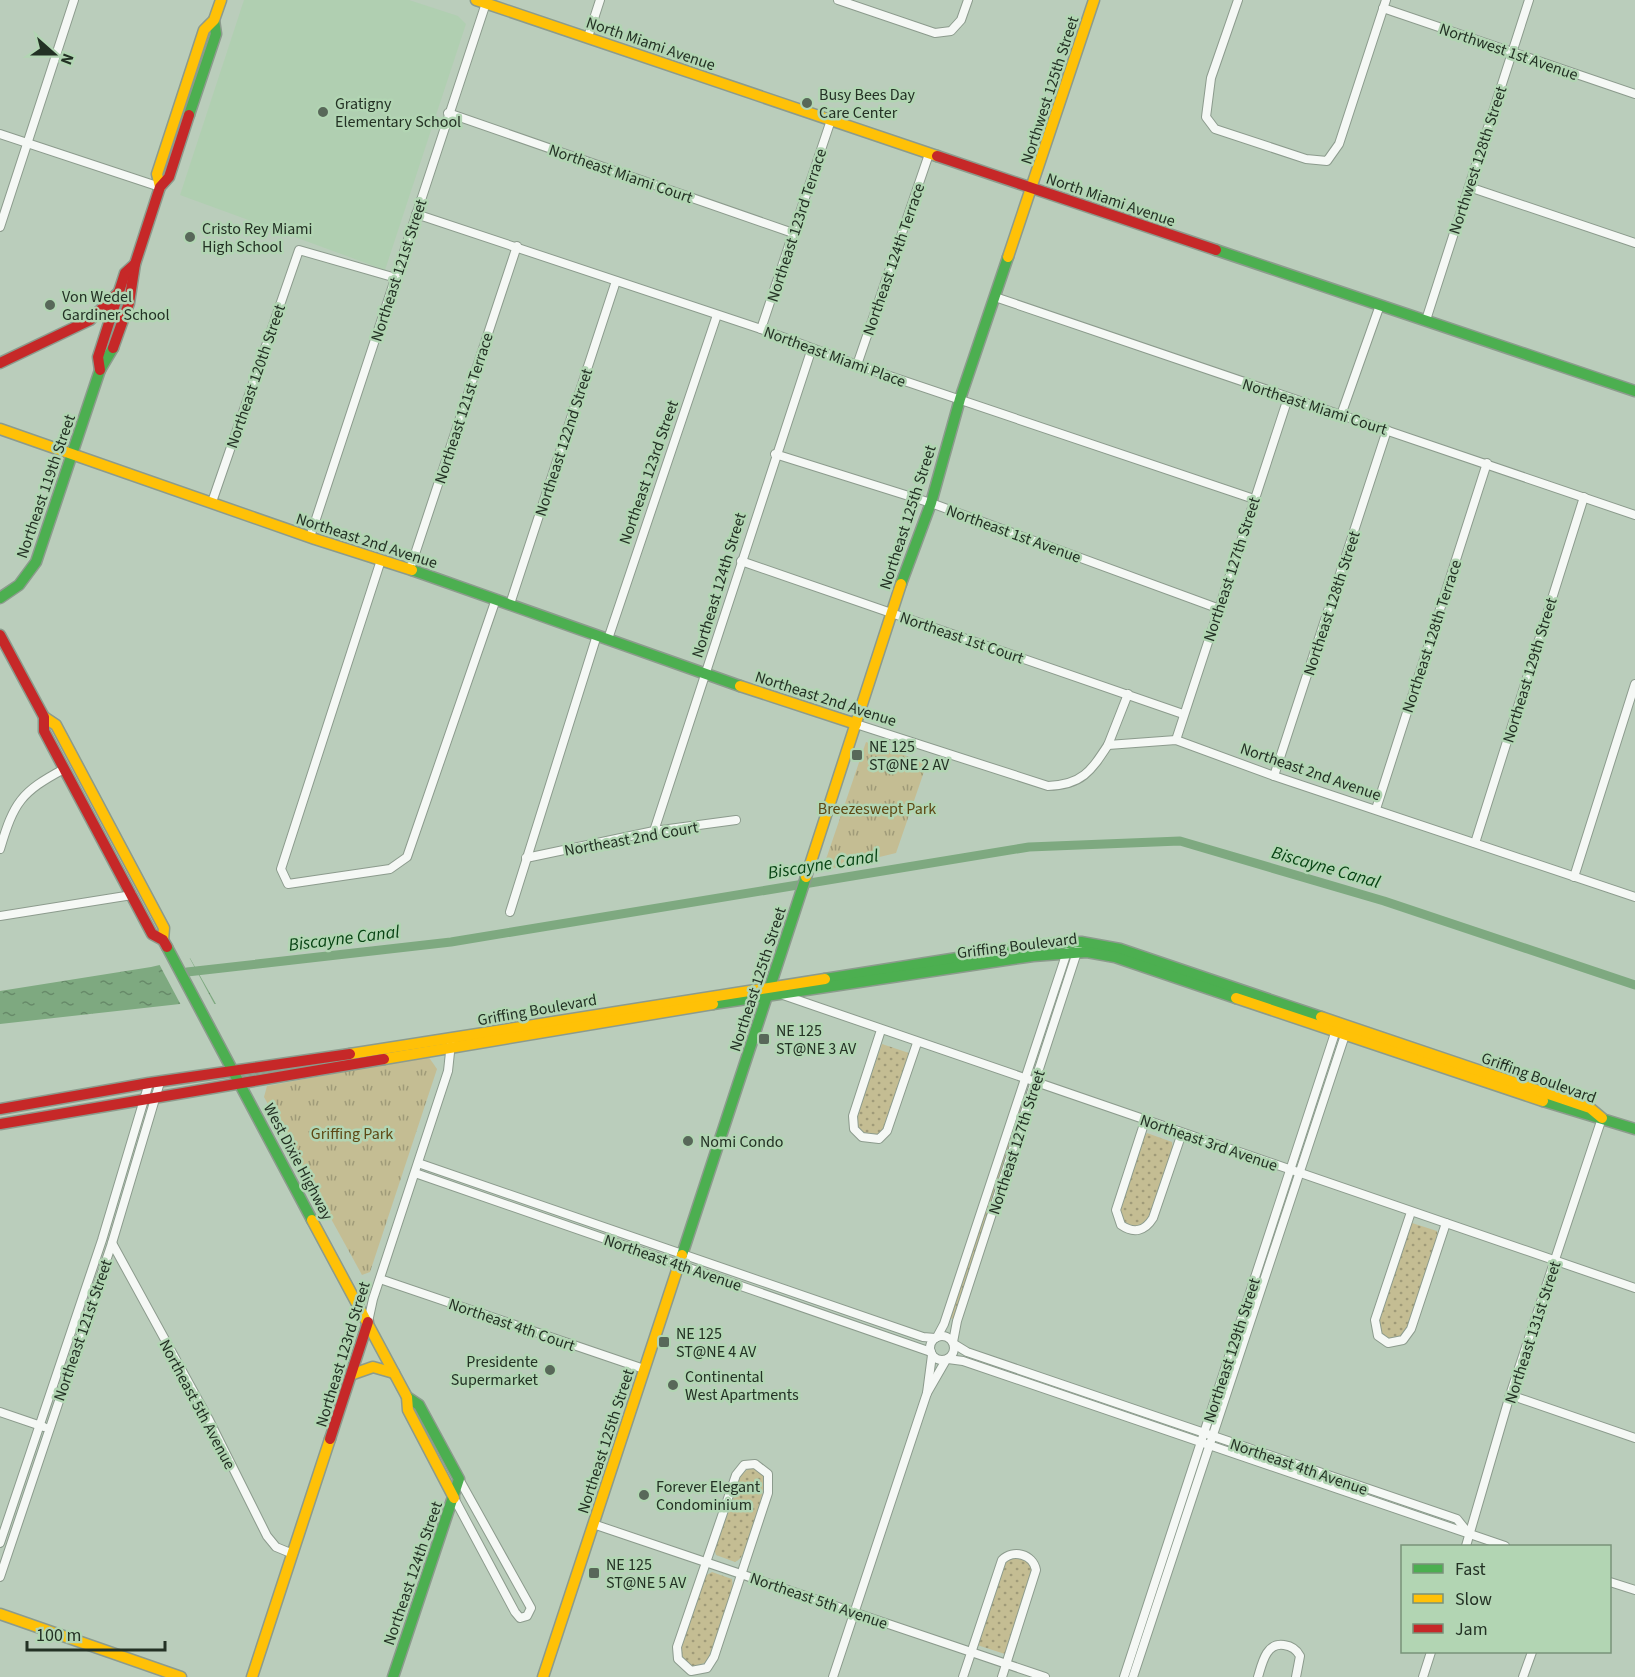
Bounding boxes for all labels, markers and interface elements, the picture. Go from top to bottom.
street label: North Miami Avenue [583,12,718,76]
street label: Northwest 125th Street [1016,13,1084,167]
street label: Northwest 1st Avenue [1436,18,1581,86]
north arrow [24,24,84,84]
text: N [55,50,79,68]
street label: Northwest 128th Street [1444,83,1512,237]
place label: Busy Bees Day Care Center [819,84,916,124]
place label: Gratigny Elementary School [335,93,461,133]
marker: Busy Bees Day Care Center [800,96,814,110]
marker: Gratigny Elementary School [316,105,330,119]
street label: Northeast Miami Court [546,139,696,209]
street label: Northeast 123rd Terrace [762,146,832,305]
street label: North Miami Avenue [1043,168,1178,232]
street label: Northeast 124th Terrace [858,180,930,338]
street label: Northeast 121st Street [366,196,433,344]
place label: Cristo Rey Miami High School [202,218,313,258]
marker: Cristo Rey Miami High School [183,230,197,244]
place label: Von Wedel Gardiner School [62,286,170,326]
marker: Von Wedel Gardiner School [43,298,57,312]
street label: Northeast 120th Street [221,301,291,451]
street label: Northeast Miami Place [761,321,909,393]
street label: Northeast 121st Terrace [429,330,499,487]
street label: Northeast 122nd Street [530,365,598,519]
street label: Northeast Miami Court [1240,373,1390,441]
street label: Northeast 123rd Street [614,397,684,547]
street label: Northeast 119th Street [11,411,81,561]
street label: Northeast 125th Street [874,442,942,592]
street label: Northeast 127th Street [1198,494,1266,644]
street label: Northeast 1st Avenue [943,499,1084,569]
street label: Northeast 2nd Avenue [293,508,440,574]
street label: Northeast 124th Street [686,509,752,661]
street label: Northeast 128th Street [1298,528,1366,678]
street label: Northeast 128th Terrace [1397,557,1467,716]
street label: Northeast 129th Street [1497,594,1563,746]
street label: Northeast 1st Court [897,606,1027,670]
street label: Northeast 2nd Avenue [752,666,899,732]
place label: NE 125 ST@NE 2 AV [869,736,950,776]
street label: Northeast 2nd Avenue [1237,738,1384,806]
marker: NE 125 ST@NE 2 AV [850,748,864,762]
park label: Breezeswept Park [818,798,936,820]
street label: Northeast 2nd Court [562,816,700,862]
water label: Biscayne Canal [1269,840,1384,895]
water label: Biscayne Canal [766,843,881,886]
street label: Northeast 125th Street [724,904,792,1054]
water label: Biscayne Canal [287,919,402,958]
street label: Griffing Boulevard [956,928,1078,964]
street label: Griffing Boulevard [476,989,599,1031]
place label: NE 125 ST@NE 3 AV [776,1020,857,1060]
marker: NE 125 ST@NE 3 AV [757,1032,771,1046]
street label: Griffing Boulevard [1478,1047,1599,1109]
street label: Northeast 127th Street [983,1067,1051,1217]
street label: West Dixie Highway [258,1099,338,1224]
street label: Northeast 3rd Avenue [1137,1109,1280,1177]
park label: Griffing Park [311,1123,393,1145]
place label: Nomi Condo [700,1131,784,1153]
marker: Nomi Condo [681,1134,695,1148]
street label: Northeast 4th Avenue [601,1229,744,1297]
street label: Northeast 121st Street [48,1256,118,1404]
street label: Northeast 131st Street [1500,1258,1567,1406]
street label: Northeast 129th Street [1198,1275,1266,1425]
street label: Northeast 123rd Street [310,1278,376,1430]
street label: Northeast 4th Court [446,1293,578,1357]
place label: NE 125 ST@NE 4 AV [676,1323,757,1363]
marker: NE 125 ST@NE 4 AV [657,1335,671,1349]
street label: Northeast 5th Avenue [154,1336,241,1473]
place label: Presidente Supermarket [451,1351,539,1391]
marker: Presidente Supermarket [543,1363,557,1377]
street label: Northeast 125th Street [572,1366,640,1516]
place label: Continental West Apartments [685,1366,799,1406]
marker: Continental West Apartments [666,1378,680,1392]
street label: Northeast 4th Avenue [1227,1433,1370,1501]
place label: Forever Elegant Condominium [656,1476,761,1516]
marker: Forever Elegant Condominium [637,1488,651,1502]
street label: Northeast 124th Street [378,1498,448,1648]
legend [1401,1545,1611,1653]
place label: NE 125 ST@NE 5 AV [606,1554,687,1594]
text: Fast [1455,1557,1486,1582]
marker: NE 125 ST@NE 5 AV [587,1566,601,1580]
street label: Northeast 5th Avenue [747,1567,890,1635]
text: Slow [1455,1587,1492,1612]
scale bar [27,1614,165,1652]
text: Jam [1455,1617,1488,1642]
text: 100 m [36,1623,81,1648]

